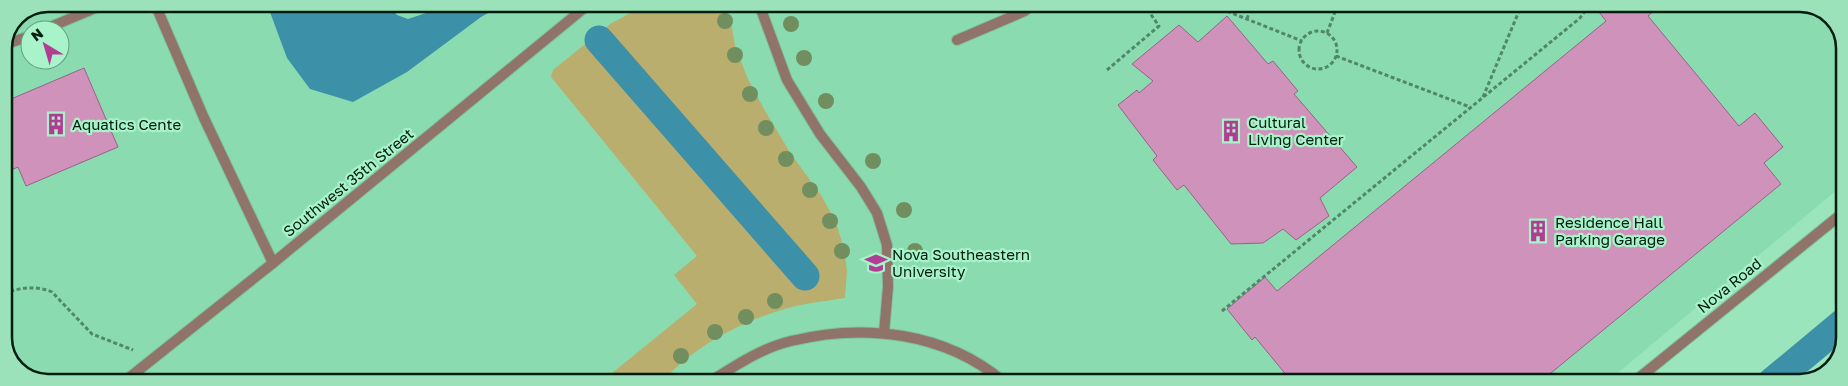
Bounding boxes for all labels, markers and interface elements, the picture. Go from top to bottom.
north arrow [20,20,70,70]
text: N [27,24,46,44]
building icon: Aquatics Cente [43,111,69,137]
place label: Cultural Living Center [1248,113,1344,148]
place label: Aquatics Cente [72,115,181,133]
building icon: Cultural Living Center [1218,118,1244,144]
street label: Southwest 35th Street [279,124,417,240]
place label: Residence Hall Parking Garage [1555,213,1665,248]
building icon: Residence Hall Parking Garage [1525,218,1551,244]
place label: Nova Southeastern University [892,245,1030,280]
school or university icon: Nova Southeastern University [863,250,889,276]
street label: Nova Road [1693,254,1765,316]

